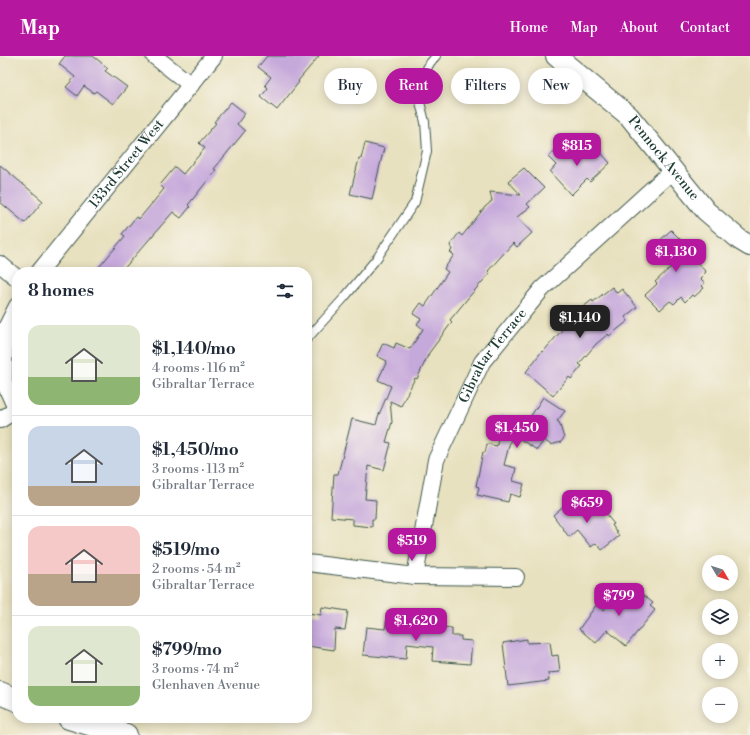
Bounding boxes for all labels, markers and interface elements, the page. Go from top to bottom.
text: Map [20,16,60,40]
text: Home [510,19,548,37]
text: Map [570,19,598,37]
text: About [620,19,658,37]
text: Contact [680,19,730,37]
chip: Buy [324,68,377,104]
chip: Rent [385,68,443,104]
chip: Filters [451,68,520,104]
chip: New [528,68,583,104]
street label: Pennock Avenue [624,112,703,204]
street label: 133rd Street West [85,116,168,212]
pin: $815 [553,133,601,167]
text: $815 [562,138,592,154]
pin: $1,130 [643,239,709,273]
text: $1,130 [655,244,697,260]
text: 8 homes [28,280,94,302]
icon: filters [274,280,296,302]
street label: Gibraltar Terrace [455,305,531,406]
pin: $1,140 [547,305,613,339]
text: $1,140 [559,310,601,326]
text: $1,140/mo [152,338,236,360]
icon: home [60,341,108,389]
text: 4 rooms · 116 m² [152,360,245,376]
text: Gibraltar Terrace [152,376,255,392]
pin: $1,450 [484,415,550,449]
text: $1,450 [495,420,539,436]
text: $1,450/mo [152,439,239,461]
icon: home [60,442,108,490]
text: 3 rooms · 113 m² [152,461,244,477]
text: Gibraltar Terrace [152,477,255,493]
pin: $659 [563,490,611,524]
text: $659 [571,495,603,511]
pin: $519 [388,528,436,562]
text: $519 [397,533,427,549]
text: $519/mo [152,539,220,561]
icon: home [60,542,108,590]
north arrow [702,555,738,591]
map controls [702,555,738,723]
text: 2 rooms · 54 m² [152,561,241,577]
text: Gibraltar Terrace [152,577,255,593]
pin: $799 [595,583,643,617]
text: $799 [603,588,635,604]
button: layers [702,599,738,635]
pin: $1,620 [383,608,449,642]
text: $1,620 [394,613,438,629]
text: $799/mo [152,639,222,661]
icon: home [60,642,108,690]
button: + [702,643,738,679]
text: 3 rooms · 74 m² [152,661,239,677]
text: Glenhaven Avenue [152,677,260,693]
button: − [702,687,738,723]

